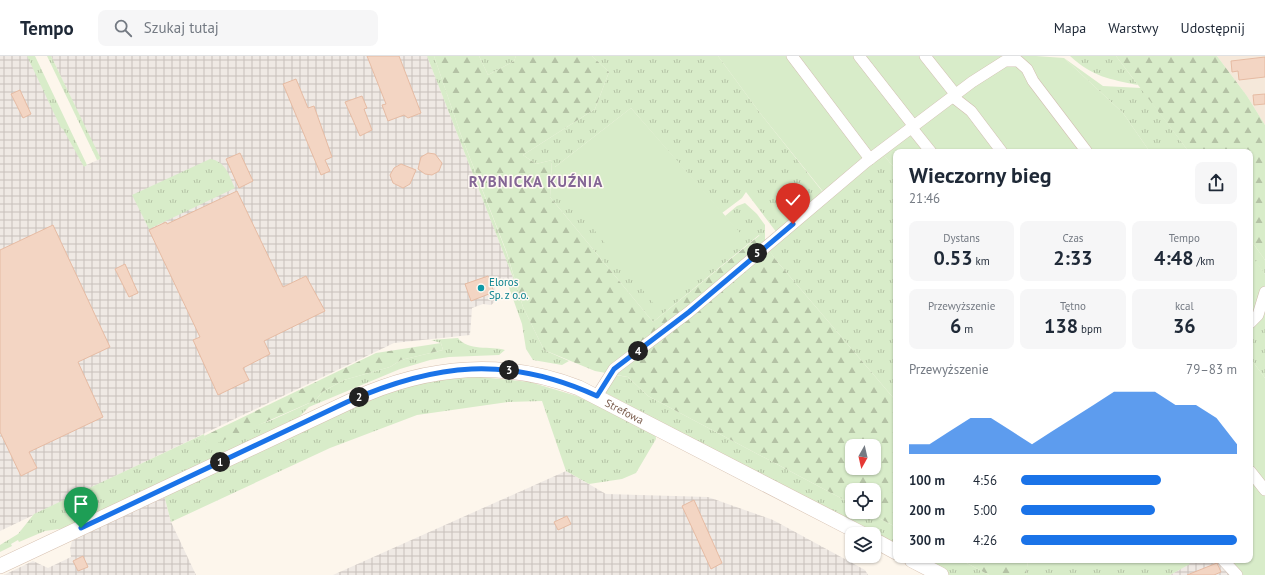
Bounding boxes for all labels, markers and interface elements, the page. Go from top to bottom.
search box [98,10,378,46]
text: Tempo [20,16,74,40]
icon: search [112,17,134,39]
text: Szukaj tutaj [144,18,219,37]
text: Mapa [1054,19,1086,37]
text: Warstwy [1108,19,1159,37]
text: Udostępnij [1181,19,1245,37]
text: Wieczorny bieg [909,161,1052,189]
button: share [1195,162,1237,204]
district label: RYBNICKA KUŹNIA [469,172,603,191]
pin [776,183,810,224]
icon: check [782,189,804,211]
text: 21:46 [909,190,940,207]
text: Dystans [943,231,980,245]
text: Czas [1062,231,1084,245]
text: Tempo [1169,231,1200,245]
pin: 5 [747,243,767,263]
text: 0.53 [934,245,973,271]
text: 2:33 [1053,245,1093,271]
text: 4:48 [1154,245,1194,271]
text: 5 [754,246,760,260]
text: km [973,254,990,268]
text: /km [1194,254,1215,268]
place label: Eloros Sp. z o.o. [489,275,529,302]
marker: Eloros Sp. z o.o. [476,283,486,293]
text: Przewyższenie [928,299,995,313]
text: Tętno [1060,299,1086,313]
text: kcal [1175,299,1194,313]
text: 6 [950,313,961,339]
text: 138 [1044,313,1078,339]
text: 36 [1173,313,1196,339]
text: m [961,322,973,336]
text: bpm [1078,322,1102,336]
pin: 4 [628,341,648,361]
text: 4 [635,344,641,358]
pin: 3 [499,360,519,380]
text: Przewyższenie [909,361,989,378]
text: 79–83 m [1186,361,1237,378]
text: 3 [506,363,512,377]
pin: 2 [349,387,369,407]
text: 2 [356,390,362,404]
street label: Strefowa [603,396,646,427]
north arrow [845,439,881,475]
map controls [845,439,881,563]
pin: 1 [210,452,230,472]
text: 1 [217,455,223,469]
text: 100 m [909,472,945,489]
text: 4:56 [973,472,997,489]
button: locate [845,483,881,519]
pin [64,487,98,528]
icon: arrive [70,493,92,515]
text: 200 m [909,502,945,519]
text: 5:00 [973,502,997,519]
button: layers [845,527,881,563]
text: 300 m [909,532,945,549]
text: 4:26 [973,532,997,549]

